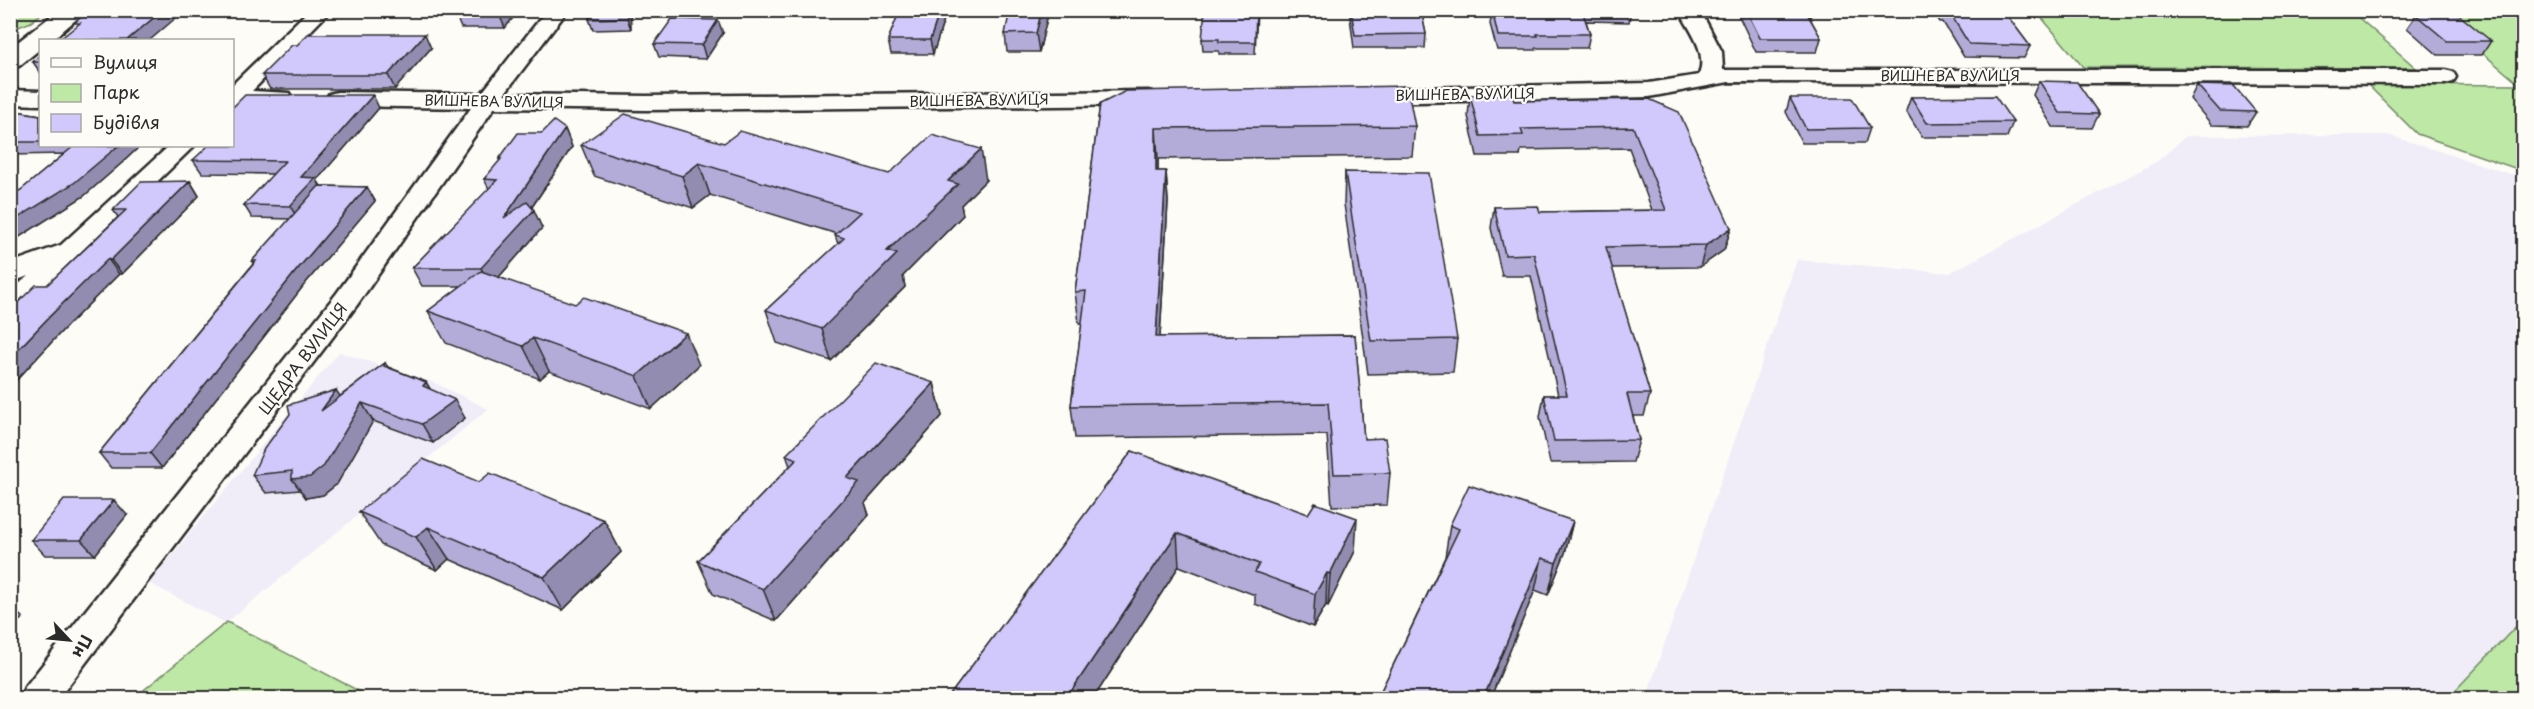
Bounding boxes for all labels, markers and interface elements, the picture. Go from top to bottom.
legend [39,39,234,147]
text: Вулиця [93,48,158,75]
street label: ВИШНЕВА ВУЛИЦЯ [1880,65,2020,86]
text: Парк [93,78,140,105]
street label: ВИШНЕВА ВУЛИЦЯ [1395,82,1535,106]
street label: ВИШНЕВА ВУЛИЦЯ [909,88,1049,112]
street label: ВИШНЕВА ВУЛИЦЯ [424,89,564,113]
text: Будівля [93,108,160,135]
street label: ЩЕДРА ВУЛИЦЯ [252,297,352,419]
north arrow [39,610,99,670]
text: Пн [68,631,99,663]

